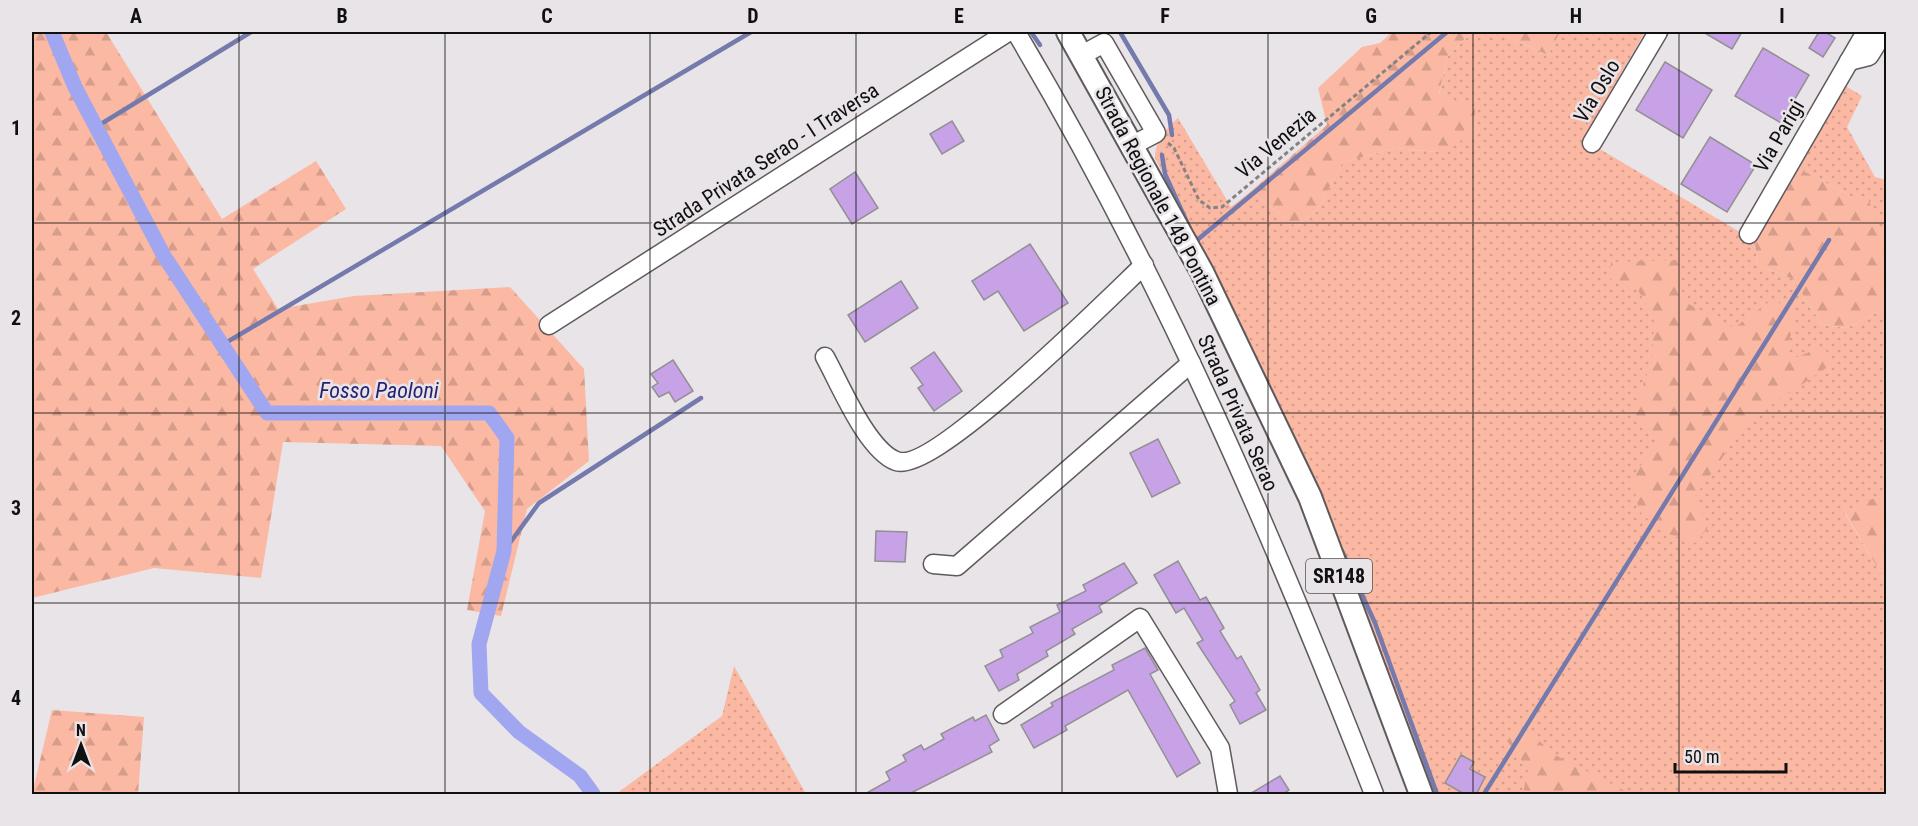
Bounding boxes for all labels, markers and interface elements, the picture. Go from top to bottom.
text: A [130,4,142,28]
text: B [336,4,348,28]
text: C [541,4,553,28]
text: D [747,4,759,28]
text: E [954,4,964,28]
text: F [1160,4,1170,28]
text: G [1365,4,1377,28]
text: H [1570,4,1582,28]
text: I [1779,4,1785,28]
street label: Via Oslo [1569,55,1625,127]
street label: Strada Privata Serao - I Traversa [649,78,883,242]
street label: Strada Regionale 148 Pontina [1090,83,1226,309]
street label: Via Parigi [1749,96,1809,176]
street label: Via Venezia [1231,103,1321,183]
text: 1 [11,116,21,140]
text: 2 [11,306,21,330]
street label: Strada Privata Serao [1193,331,1283,495]
water label: Fosso Paoloni [319,378,439,403]
text: 3 [11,496,21,520]
road number: SR148 [1306,559,1372,593]
text: 4 [11,686,21,710]
north arrow [51,715,111,775]
text: N [76,721,86,740]
scale bar [1675,736,1786,774]
text: 50 m [1684,746,1719,767]

